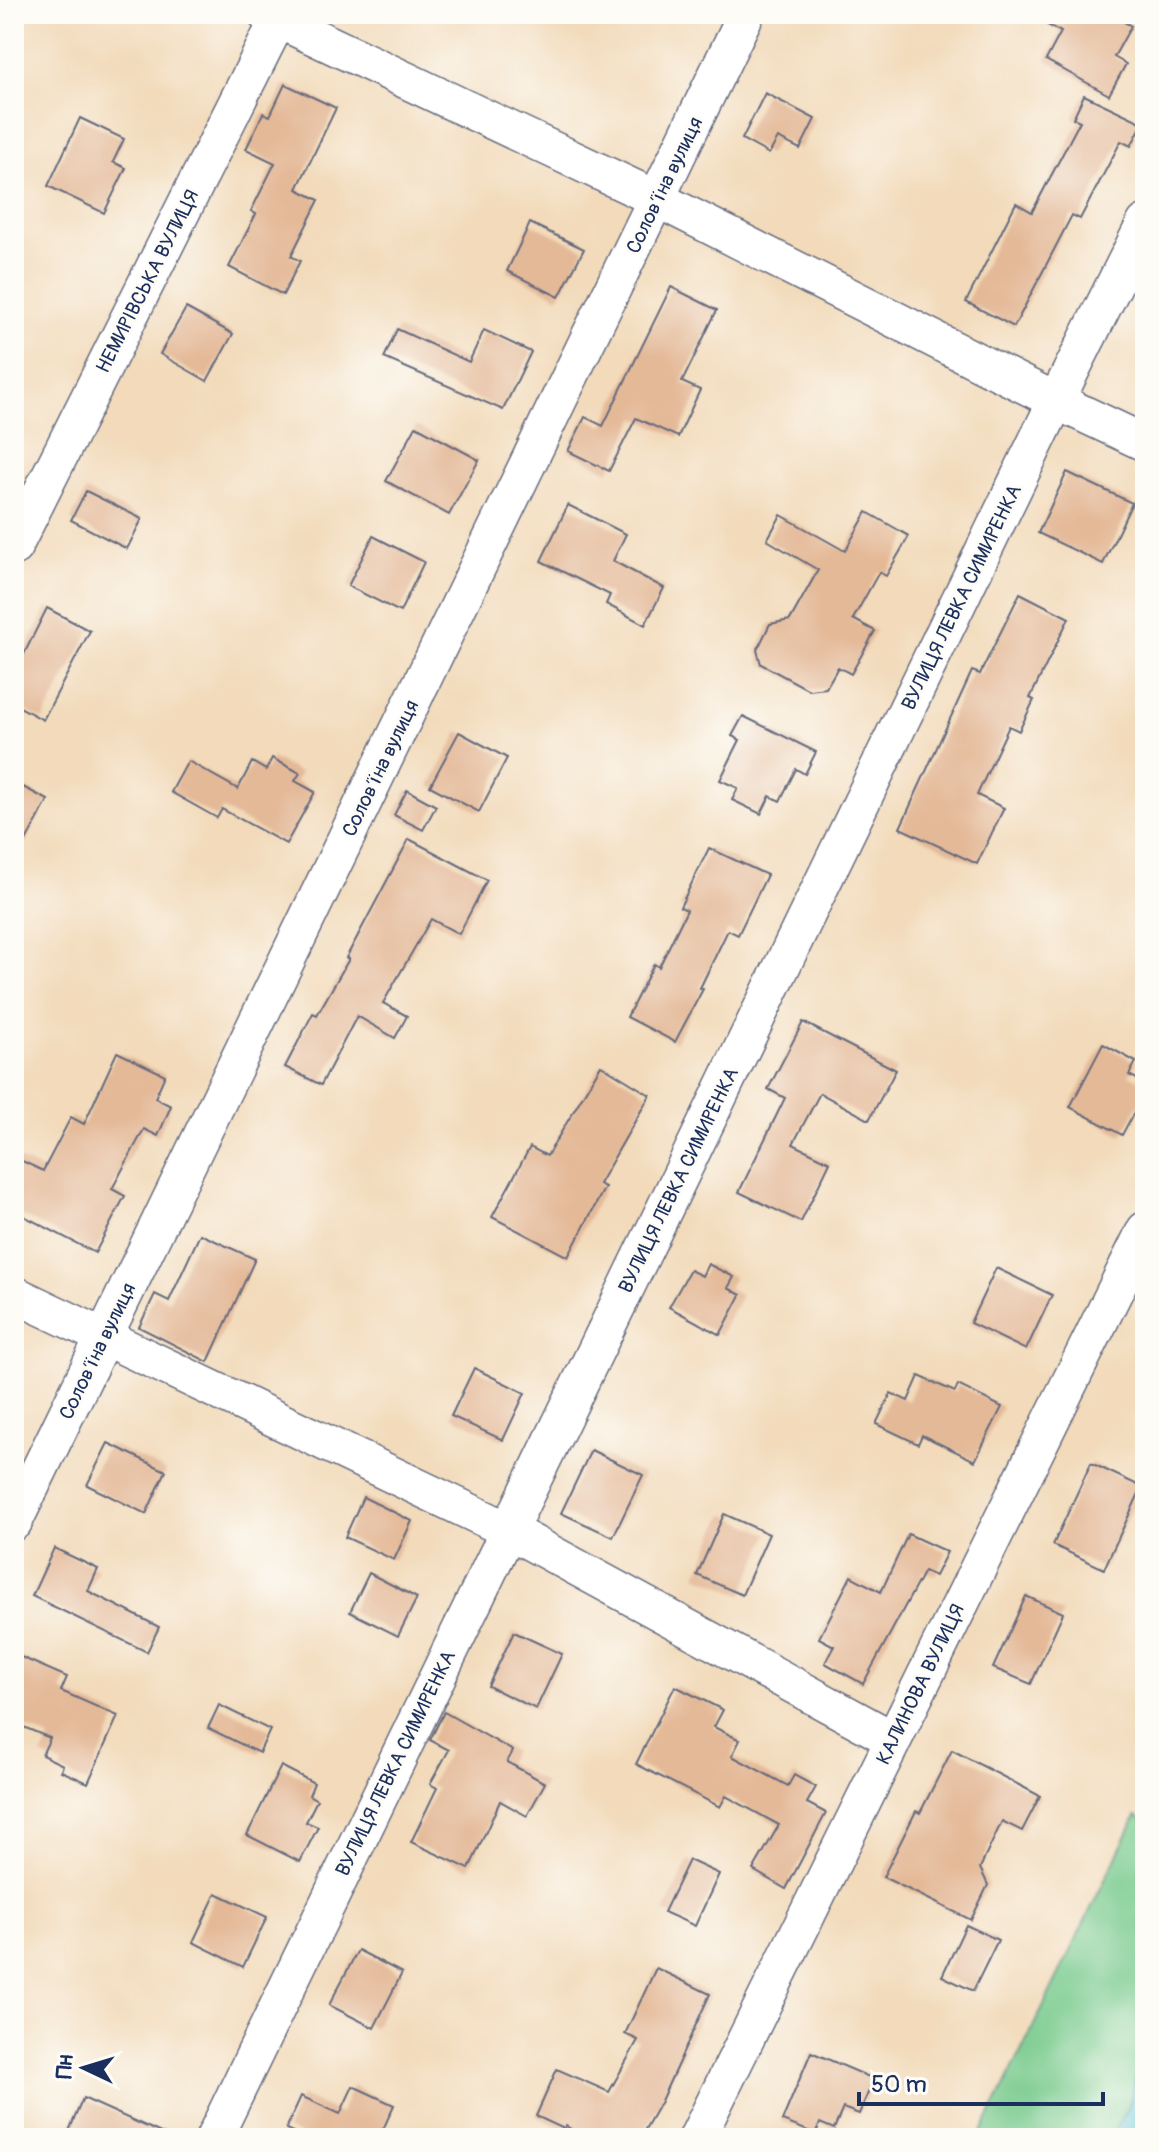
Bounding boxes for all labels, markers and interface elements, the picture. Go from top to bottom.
street label: Соловʼїна вулиця [621,113,708,258]
street label: НЕМИРІВСЬКА ВУЛИЦЯ [90,185,205,377]
street label: ВУЛИЦЯ ЛЕВКА СИМИРЕНКА [896,480,1027,714]
street label: Соловʼїна вулиця [337,696,424,841]
street label: ВУЛИЦЯ ЛЕВКА СИМИРЕНКА [613,1063,744,1297]
street label: Соловʼїна вулиця [54,1279,141,1424]
street label: КАЛИНОВА ВУЛИЦЯ [871,1600,970,1769]
street label: ВУЛИЦЯ ЛЕВКА СИМИРЕНКА [330,1646,461,1880]
north arrow [44,2028,124,2108]
text: Пн [50,2054,80,2080]
scale bar [859,2056,1103,2106]
text: 50 m [871,2070,927,2099]

